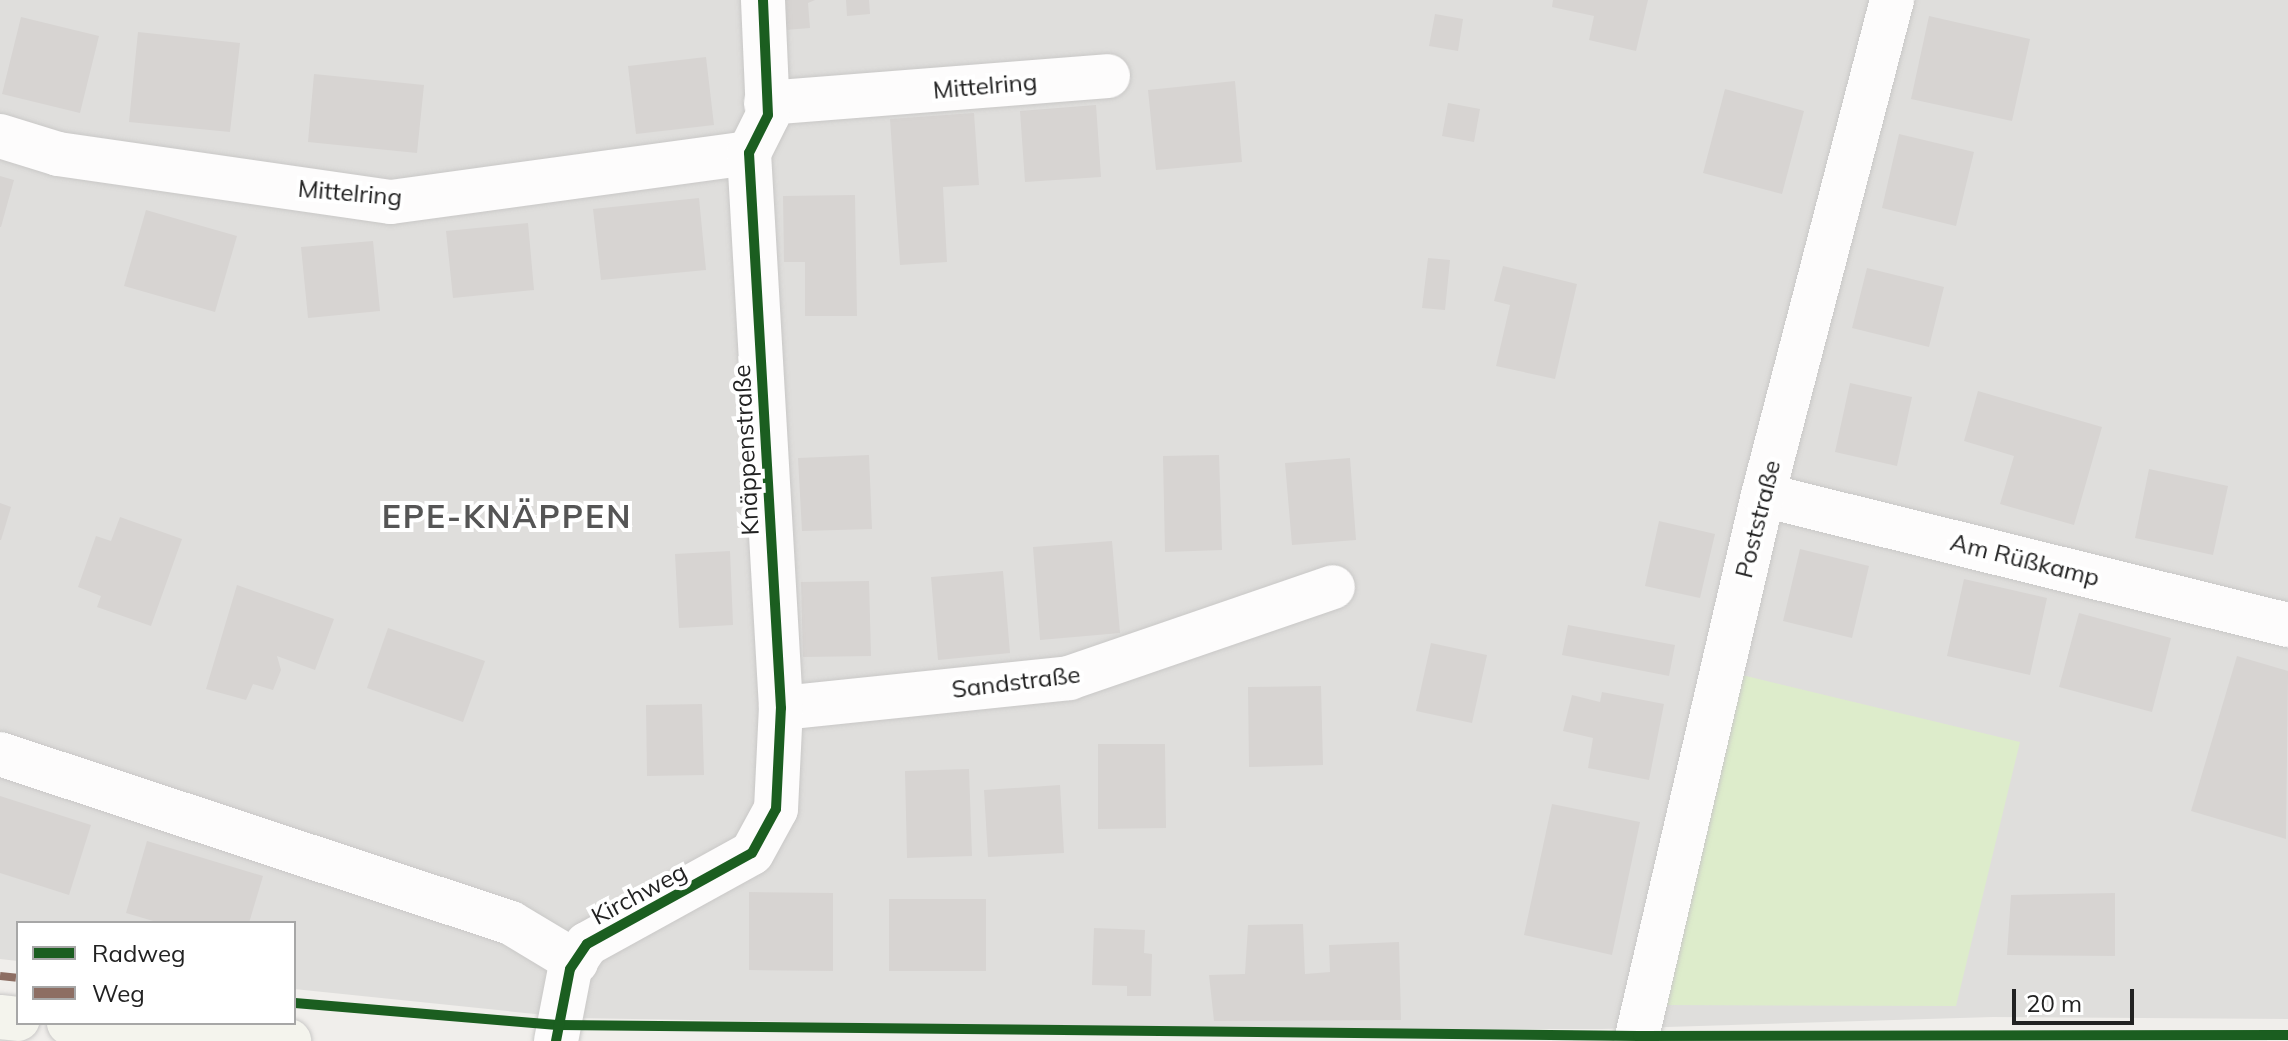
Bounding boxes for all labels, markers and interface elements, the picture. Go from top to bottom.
street label: Mittelring [932,67,1038,105]
street label: Mittelring [297,174,403,212]
street label: Knäppenstraße [727,364,765,536]
street label: Poststraße [1729,457,1787,581]
district label: EPE-KNÄPPEN [382,497,632,535]
street label: Am Rüßkamp [1947,528,2103,592]
street label: Sandstraße [950,660,1082,704]
street label: Kirchweg [587,857,691,931]
legend [16,921,296,1025]
text: Radweg [92,938,186,968]
scale bar [2016,973,2138,1023]
text: Weg [92,978,145,1008]
text: 20 m [2026,988,2082,1018]

